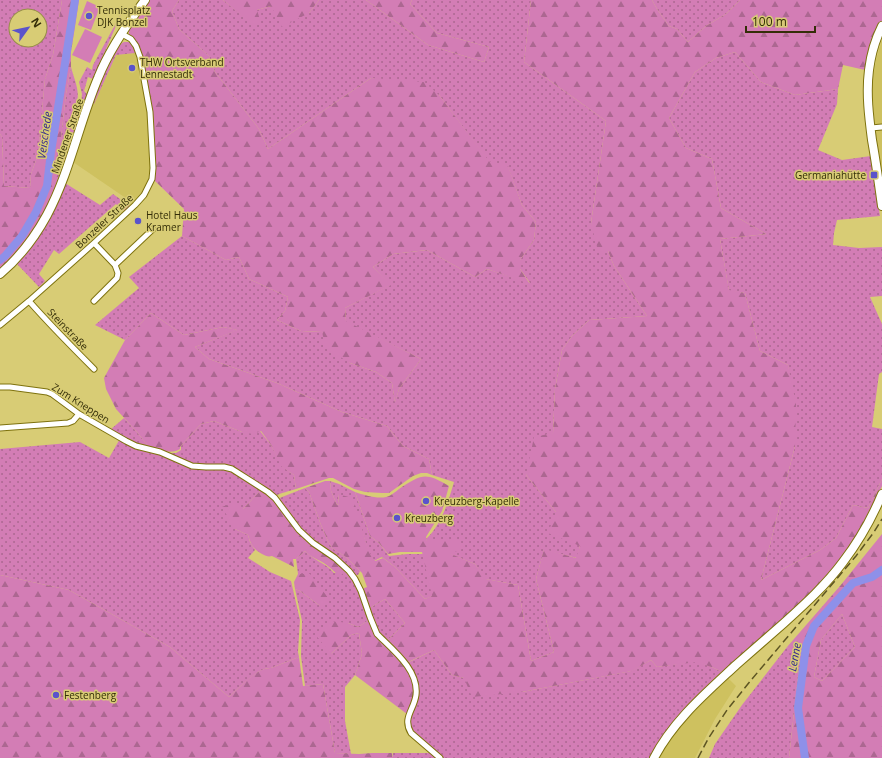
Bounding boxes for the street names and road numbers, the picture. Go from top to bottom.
street label: Mindener Straße [48,96,86,175]
street label: Bonzeler Straße [72,190,136,251]
street label: Steinstraße [45,305,92,353]
street label: Zum Kneppen [49,380,113,426]

